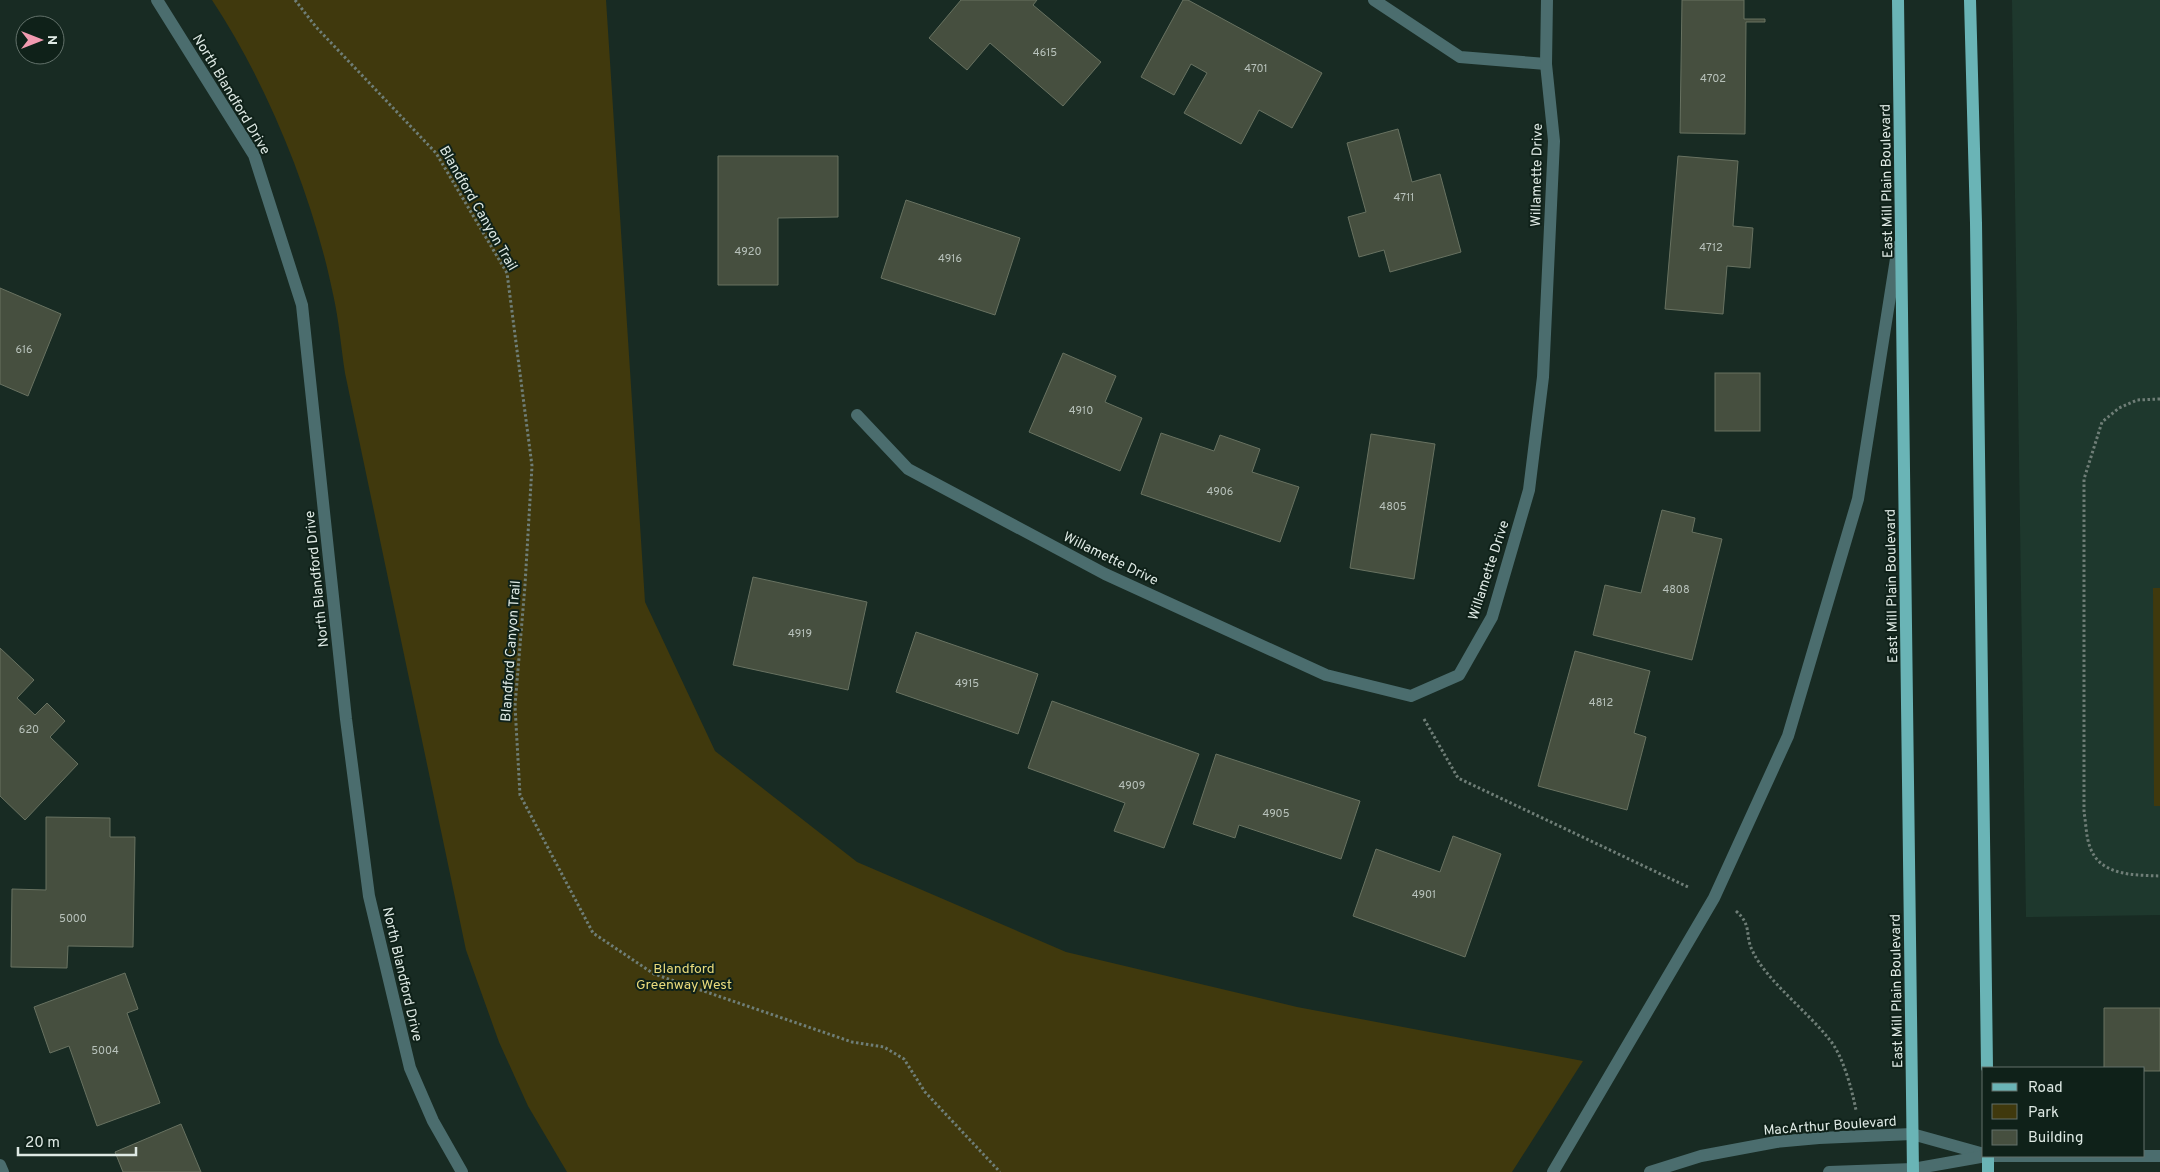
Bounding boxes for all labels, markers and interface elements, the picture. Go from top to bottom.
north arrow [15,15,65,65]
street label: North Blandford Drive [188,32,273,158]
text: N [43,35,60,45]
house number: 4615 [1033,46,1057,60]
house number: 4701 [1244,62,1268,76]
house number: 4702 [1700,72,1726,86]
street label: East Mill Plain Boulevard [1878,104,1897,258]
street label: Willamette Drive [1528,123,1547,227]
street label: Blandford Canyon Trail [435,143,520,274]
house number: 4711 [1394,191,1414,205]
house number: 4712 [1699,241,1723,255]
house number: 4920 [734,245,762,259]
house number: 4916 [938,252,962,266]
house number: 616 [15,343,33,357]
house number: 4910 [1069,404,1093,418]
house number: 4906 [1207,485,1233,499]
house number: 4805 [1379,500,1407,514]
street label: East Mill Plain Boulevard [1883,509,1902,663]
street label: North Blandford Drive [302,510,333,648]
street label: Willamette Drive [1465,518,1514,622]
street label: Willamette Drive [1060,529,1161,590]
street label: Blandford Canyon Trail [498,580,525,722]
house number: 4808 [1662,583,1690,597]
house number: 4919 [788,627,812,641]
house number: 4915 [955,677,979,691]
house number: 4812 [1589,696,1613,710]
house number: 620 [19,723,39,737]
house number: 4909 [1119,779,1145,793]
house number: 4905 [1262,807,1290,821]
house number: 4901 [1412,888,1436,902]
street label: North Blandford Drive [378,906,425,1043]
house number: 5000 [59,912,87,926]
street label: East Mill Plain Boulevard [1888,914,1907,1068]
park label: Blandford Greenway West [636,961,732,994]
house number: 5004 [91,1044,119,1058]
legend [1982,1067,2145,1157]
text: Road [2028,1079,2063,1098]
text: Park [2028,1104,2059,1123]
street label: MacArthur Boulevard [1763,1113,1897,1140]
scale bar [18,1124,135,1156]
text: Building [2028,1129,2083,1148]
text: 20 m [25,1134,60,1153]

